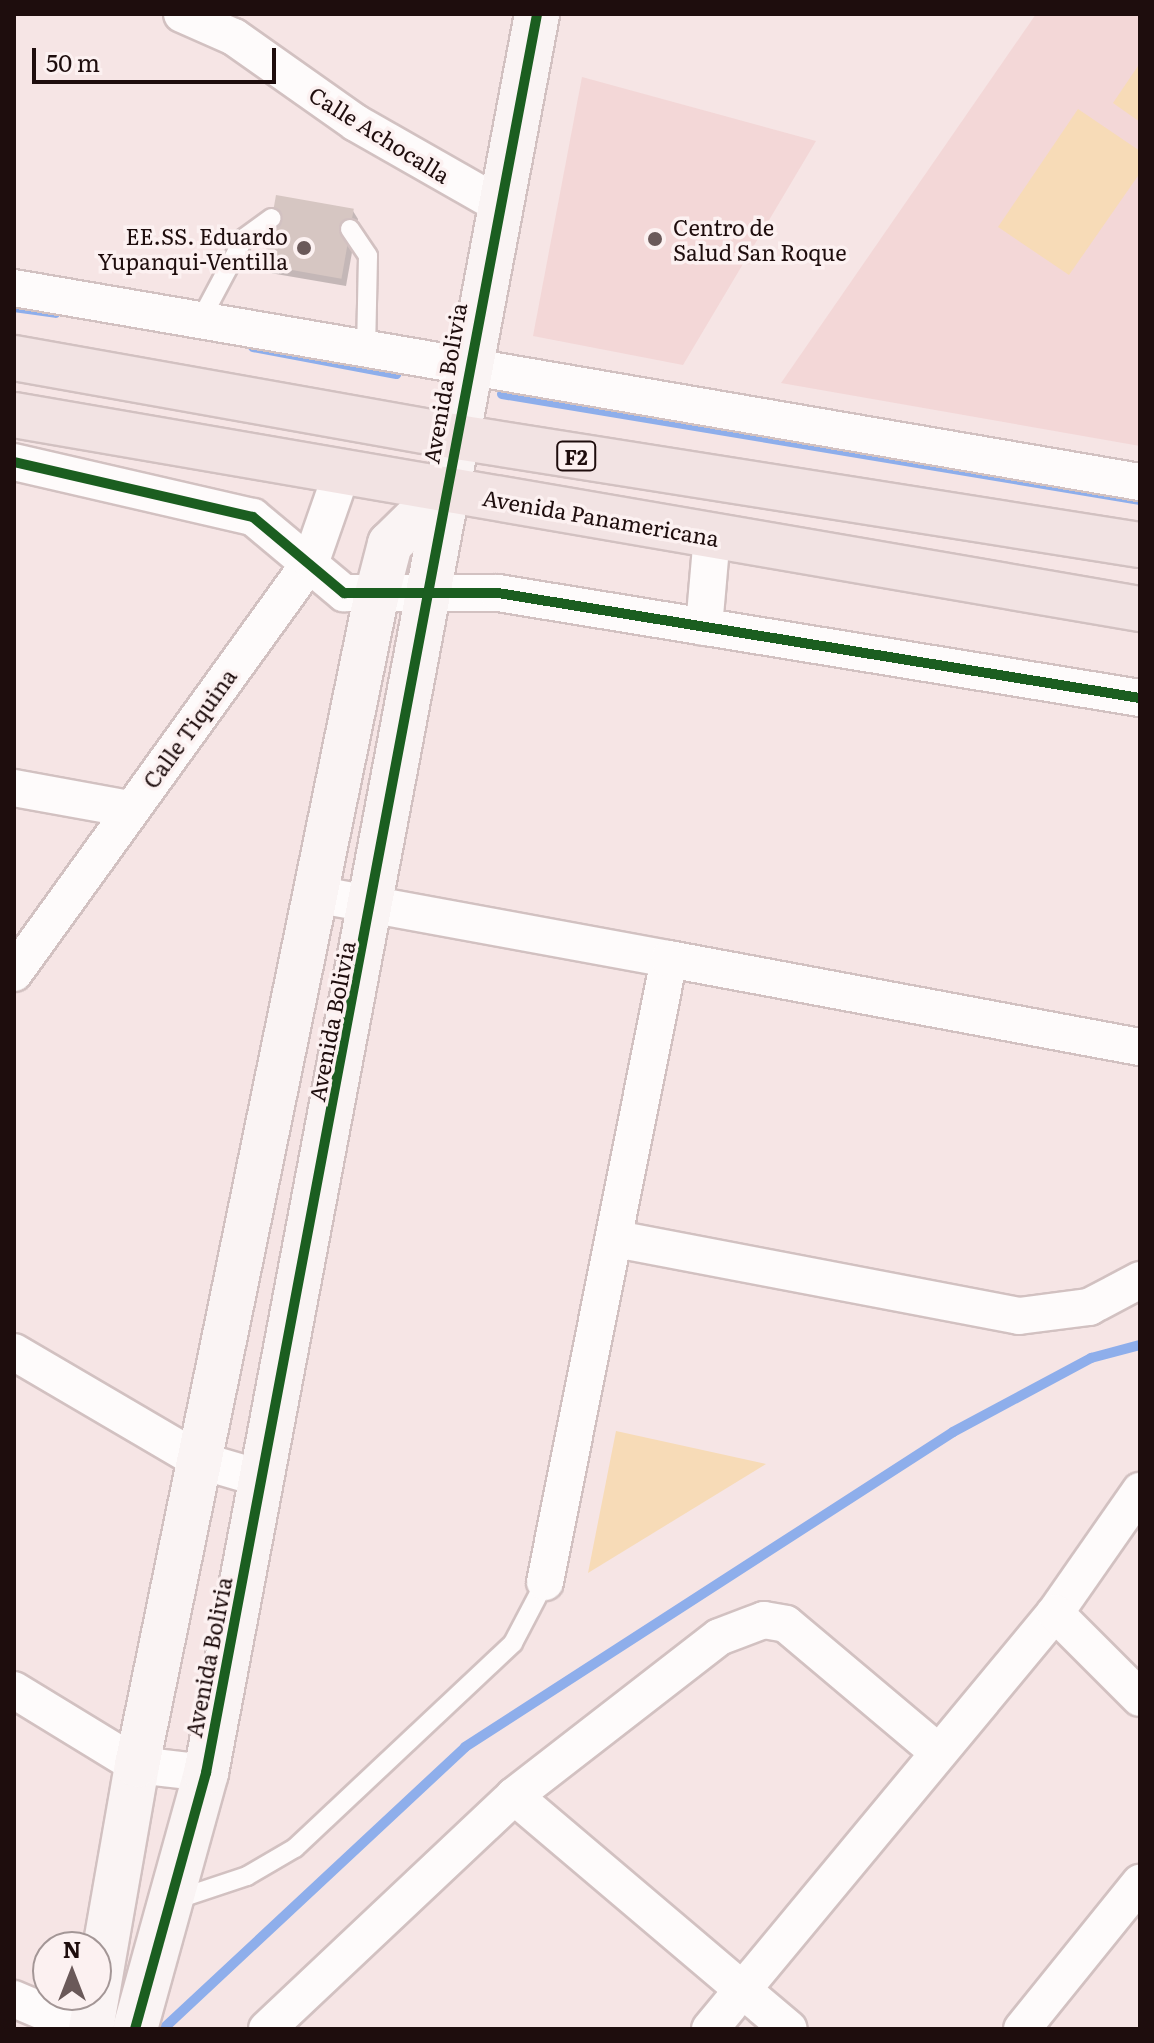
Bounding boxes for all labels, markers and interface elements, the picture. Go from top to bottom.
scale bar [36,32,280,82]
text: 50 m [46,44,100,79]
street label: Calle Achocalla [305,80,455,188]
place label: Centro de Salud San Roque [673,213,847,264]
place label: EE.SS. Eduardo Yupanqui-Ventilla [98,222,288,274]
marker: Centro de Salud San Roque [644,228,666,250]
marker: EE.SS. Eduardo Yupanqui-Ventilla [295,239,313,257]
street label: Avenida Bolivia [417,301,471,465]
road number: F2 [556,440,596,472]
street label: Avenida Panamericana [481,483,721,551]
street label: Calle Tiquina [137,663,241,793]
street label: Avenida Bolivia [303,939,359,1103]
street label: Avenida Bolivia [180,1575,236,1739]
north arrow [32,1931,112,2011]
text: N [63,1932,81,1965]

